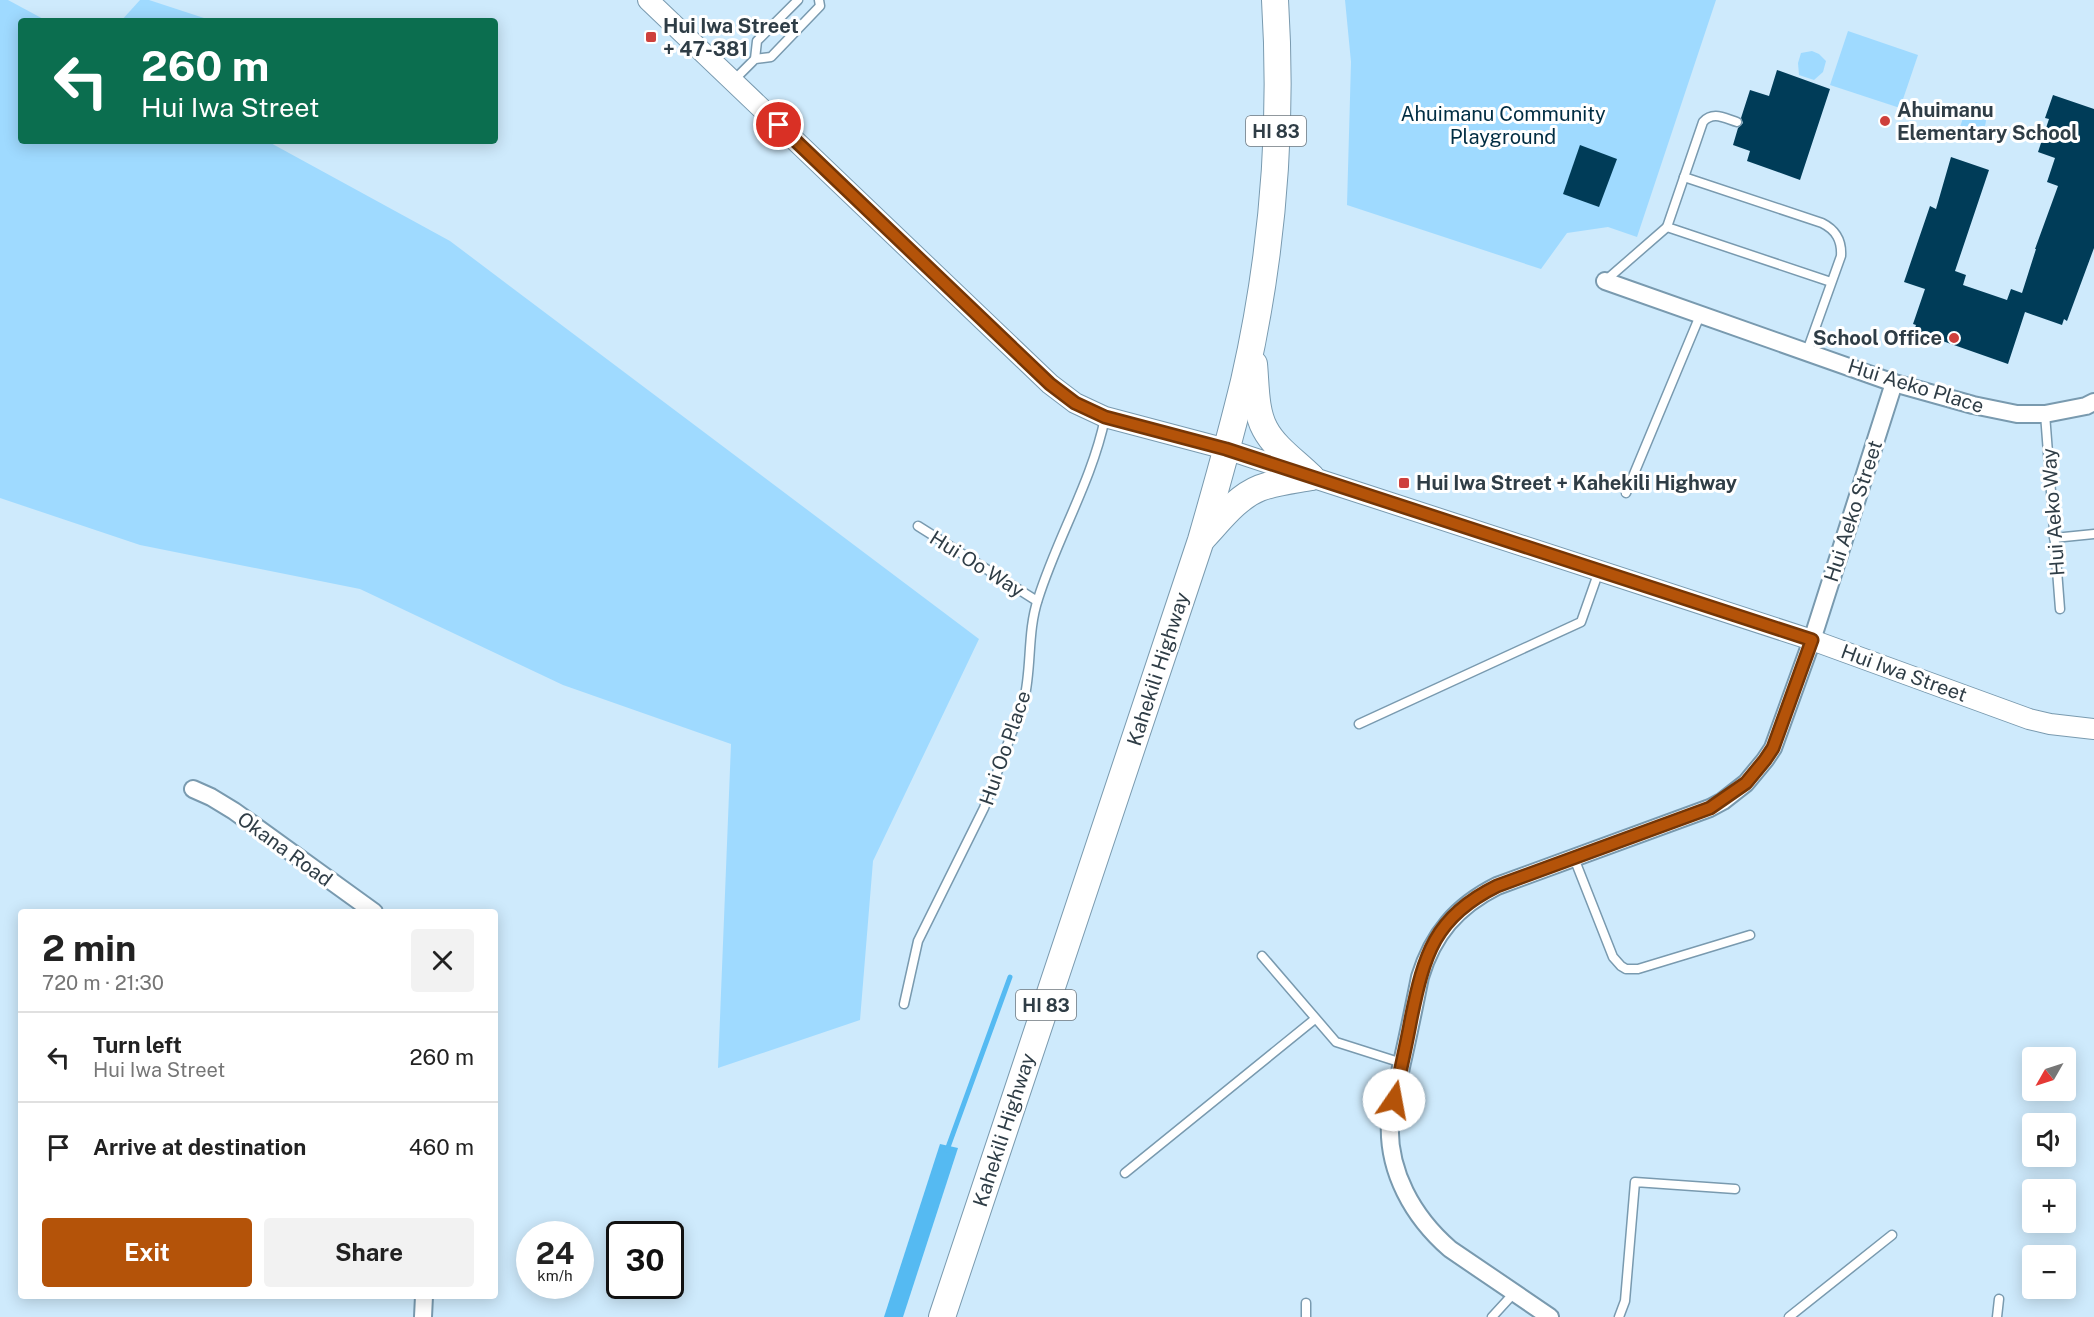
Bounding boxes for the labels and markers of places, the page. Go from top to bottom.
place label: Hui Iwa Street + 47-381 [663,14,799,61]
marker: Hui Iwa Street + 47-381 [644,30,658,44]
place label: Ahuimanu Elementary School [1897,98,2078,145]
pin [753,99,804,150]
marker: Ahuimanu Elementary School [1878,114,1892,128]
place label: School Office [1813,326,1942,350]
marker: School Office [1947,331,1961,345]
place label: Hui Iwa Street + Kahekili Highway [1416,471,1737,495]
marker: Hui Iwa Street + Kahekili Highway [1397,476,1411,490]

